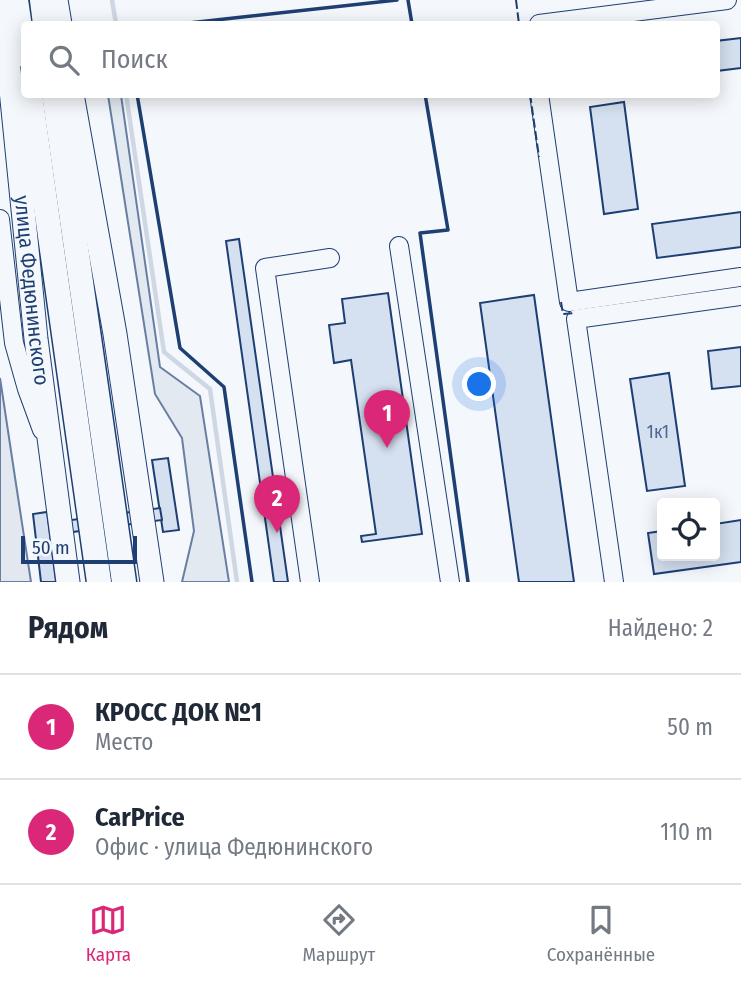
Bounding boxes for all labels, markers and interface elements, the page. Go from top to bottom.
search box [21,21,720,98]
icon: search [45,41,83,79]
text: Поиск [101,44,168,75]
street label: улица Федюнинского [9,194,55,387]
your location [462,367,496,401]
pin: 1 [364,390,410,448]
house number: 1к1 [647,421,669,443]
pin: 2 [254,475,300,533]
map controls [657,498,720,561]
button: locate [657,498,720,561]
scale bar [21,533,136,565]
text: 50 m [32,536,70,559]
text: Рядом [28,610,108,646]
text: Найдено: 2 [608,614,713,642]
text: КРОСС ДОК №1 [95,697,262,728]
text: 1 [46,713,56,741]
text: 50 m [667,713,713,741]
text: Место [95,728,153,756]
text: CarPrice [95,802,185,833]
text: 2 [46,818,56,846]
text: 110 m [660,818,713,846]
text: Офис · улица Федюнинского [95,833,373,861]
tab: Карта [86,901,131,966]
tab: Маршрут [303,901,375,966]
tab: Сохранённые [547,901,655,966]

